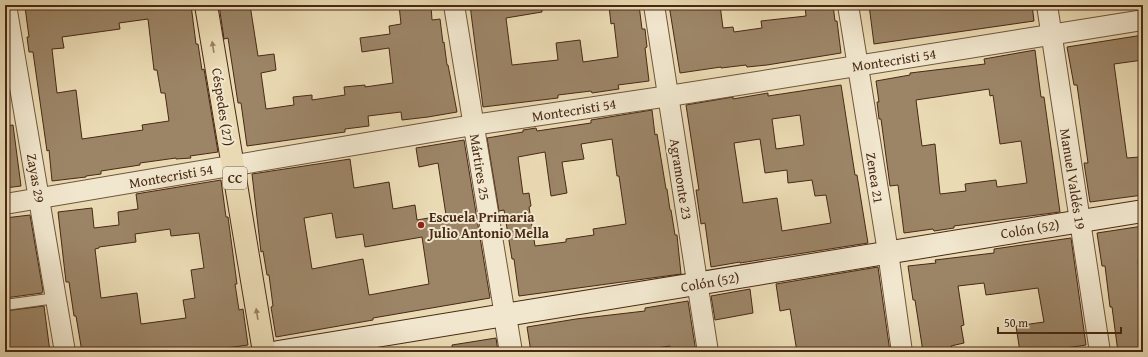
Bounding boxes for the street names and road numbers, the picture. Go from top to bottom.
street label: Montecristi 54 [851,43,938,77]
street label: Céspedes (27) [207,66,239,148]
street label: Montecristi 54 [531,93,618,127]
street label: Manuel Valdés 19 [1055,127,1091,231]
street label: Mártires 25 [465,132,495,202]
street label: Agramonte 23 [665,137,697,221]
street label: Zenea 21 [861,151,889,205]
street label: Zayas 29 [22,152,50,204]
street label: Montecristi 54 [127,159,215,193]
road number: CC [223,167,247,189]
street label: Colón (52) [999,214,1061,244]
street label: Colón (52) [679,267,741,297]

